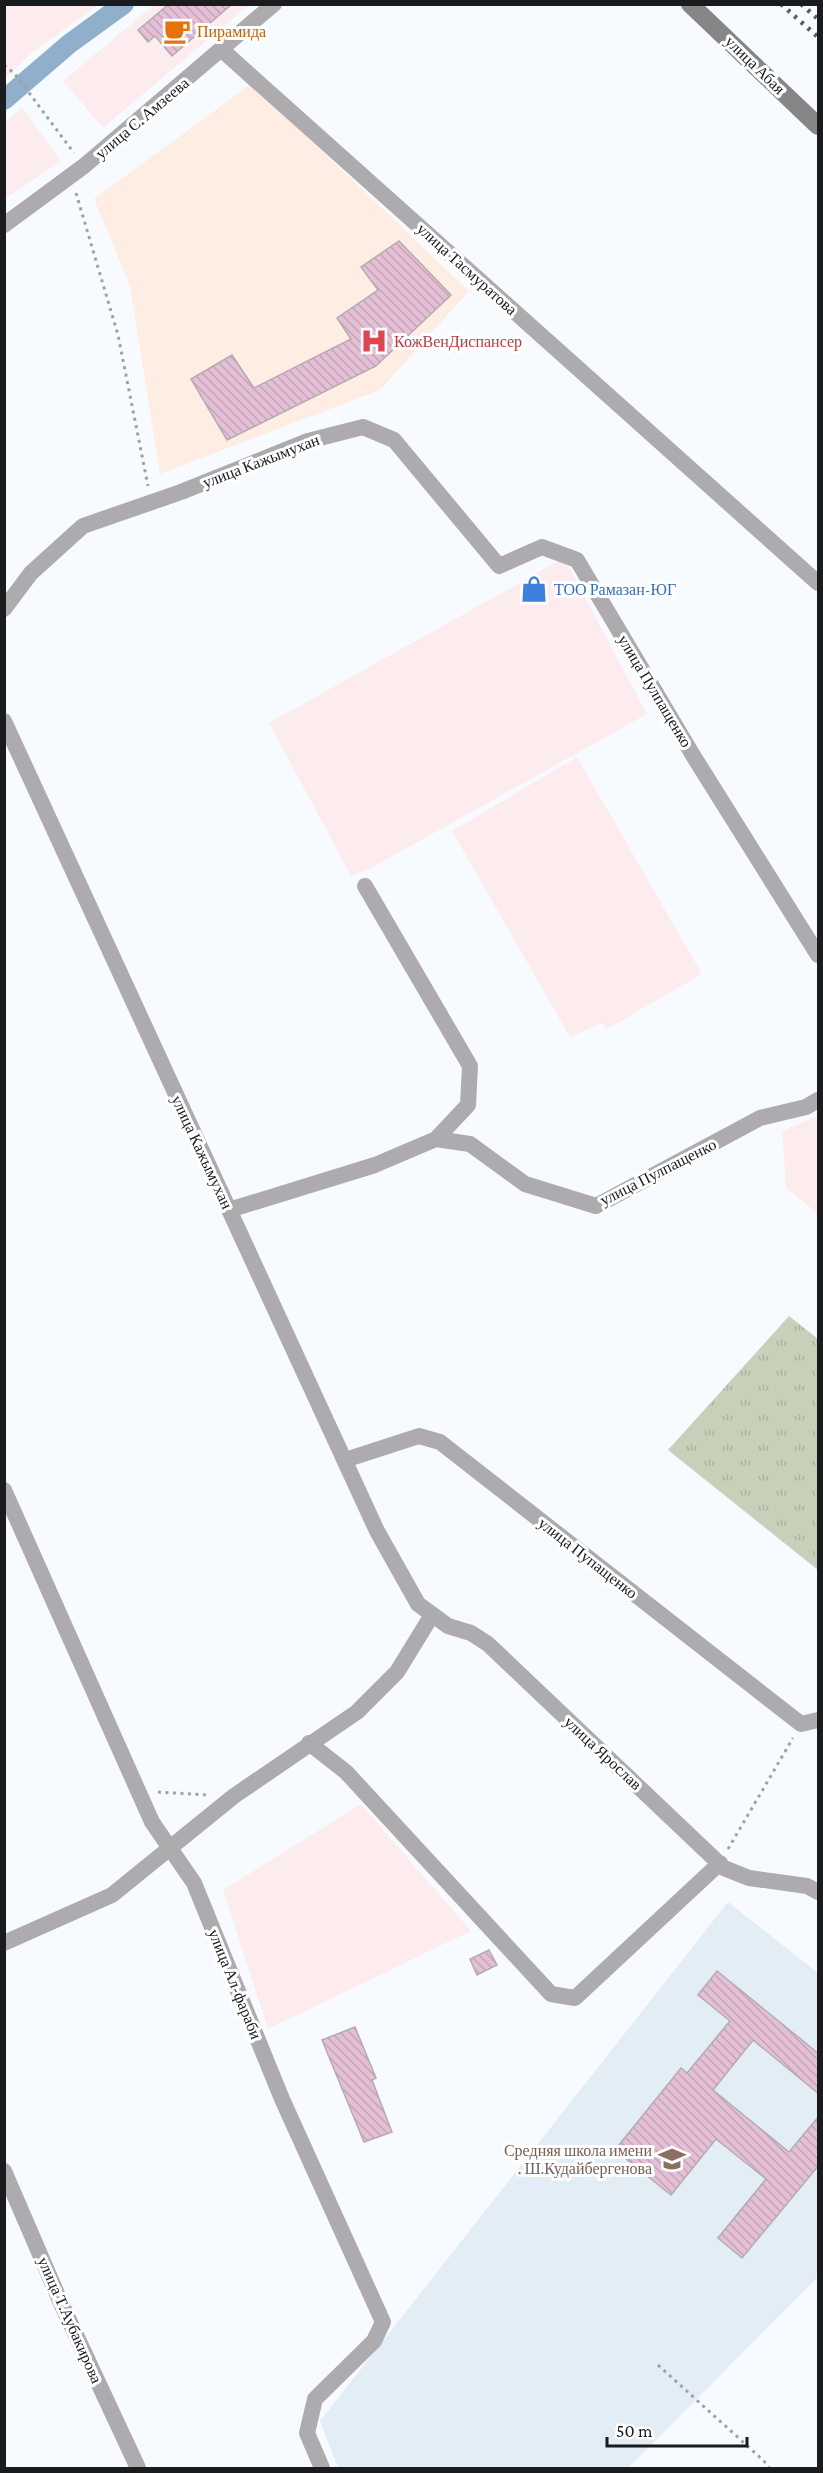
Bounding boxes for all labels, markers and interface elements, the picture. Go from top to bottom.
cafe icon: Пирамида [162,16,192,46]
place label: Пирамида [197,23,266,41]
street label: улица Абая [721,33,789,99]
street label: улица С. Амзеева [92,74,193,163]
street label: улица Тасмуратова [413,220,520,319]
hospital icon: КожВенДиспансер [359,326,389,356]
place label: КожВенДиспансер [394,333,522,351]
street label: улица Кажымухан [200,431,322,492]
shop icon: ТОО Рамазан-ЮГ [519,574,549,604]
place label: ТОО Рамазан-ЮГ [554,581,676,598]
street label: улица Пулпащенко [614,632,695,751]
street label: улица Кажымухан [167,1092,236,1212]
street label: улица Пулпащенко [597,1135,719,1210]
street label: улица Пупащенко [535,1514,641,1603]
street label: улица Ярослав [560,1713,645,1794]
street label: улица Ал-фараби [204,1927,265,2042]
place label: Средняя школа имени . Ш.Кудайбергенова [504,2142,652,2178]
school or university icon: Средняя школа имени . Ш.Кудайбергенова [657,2144,687,2174]
street label: улица Т.Аубакирова [34,2254,106,2386]
scale bar [607,2410,746,2448]
text: 50 m [616,2421,653,2441]

